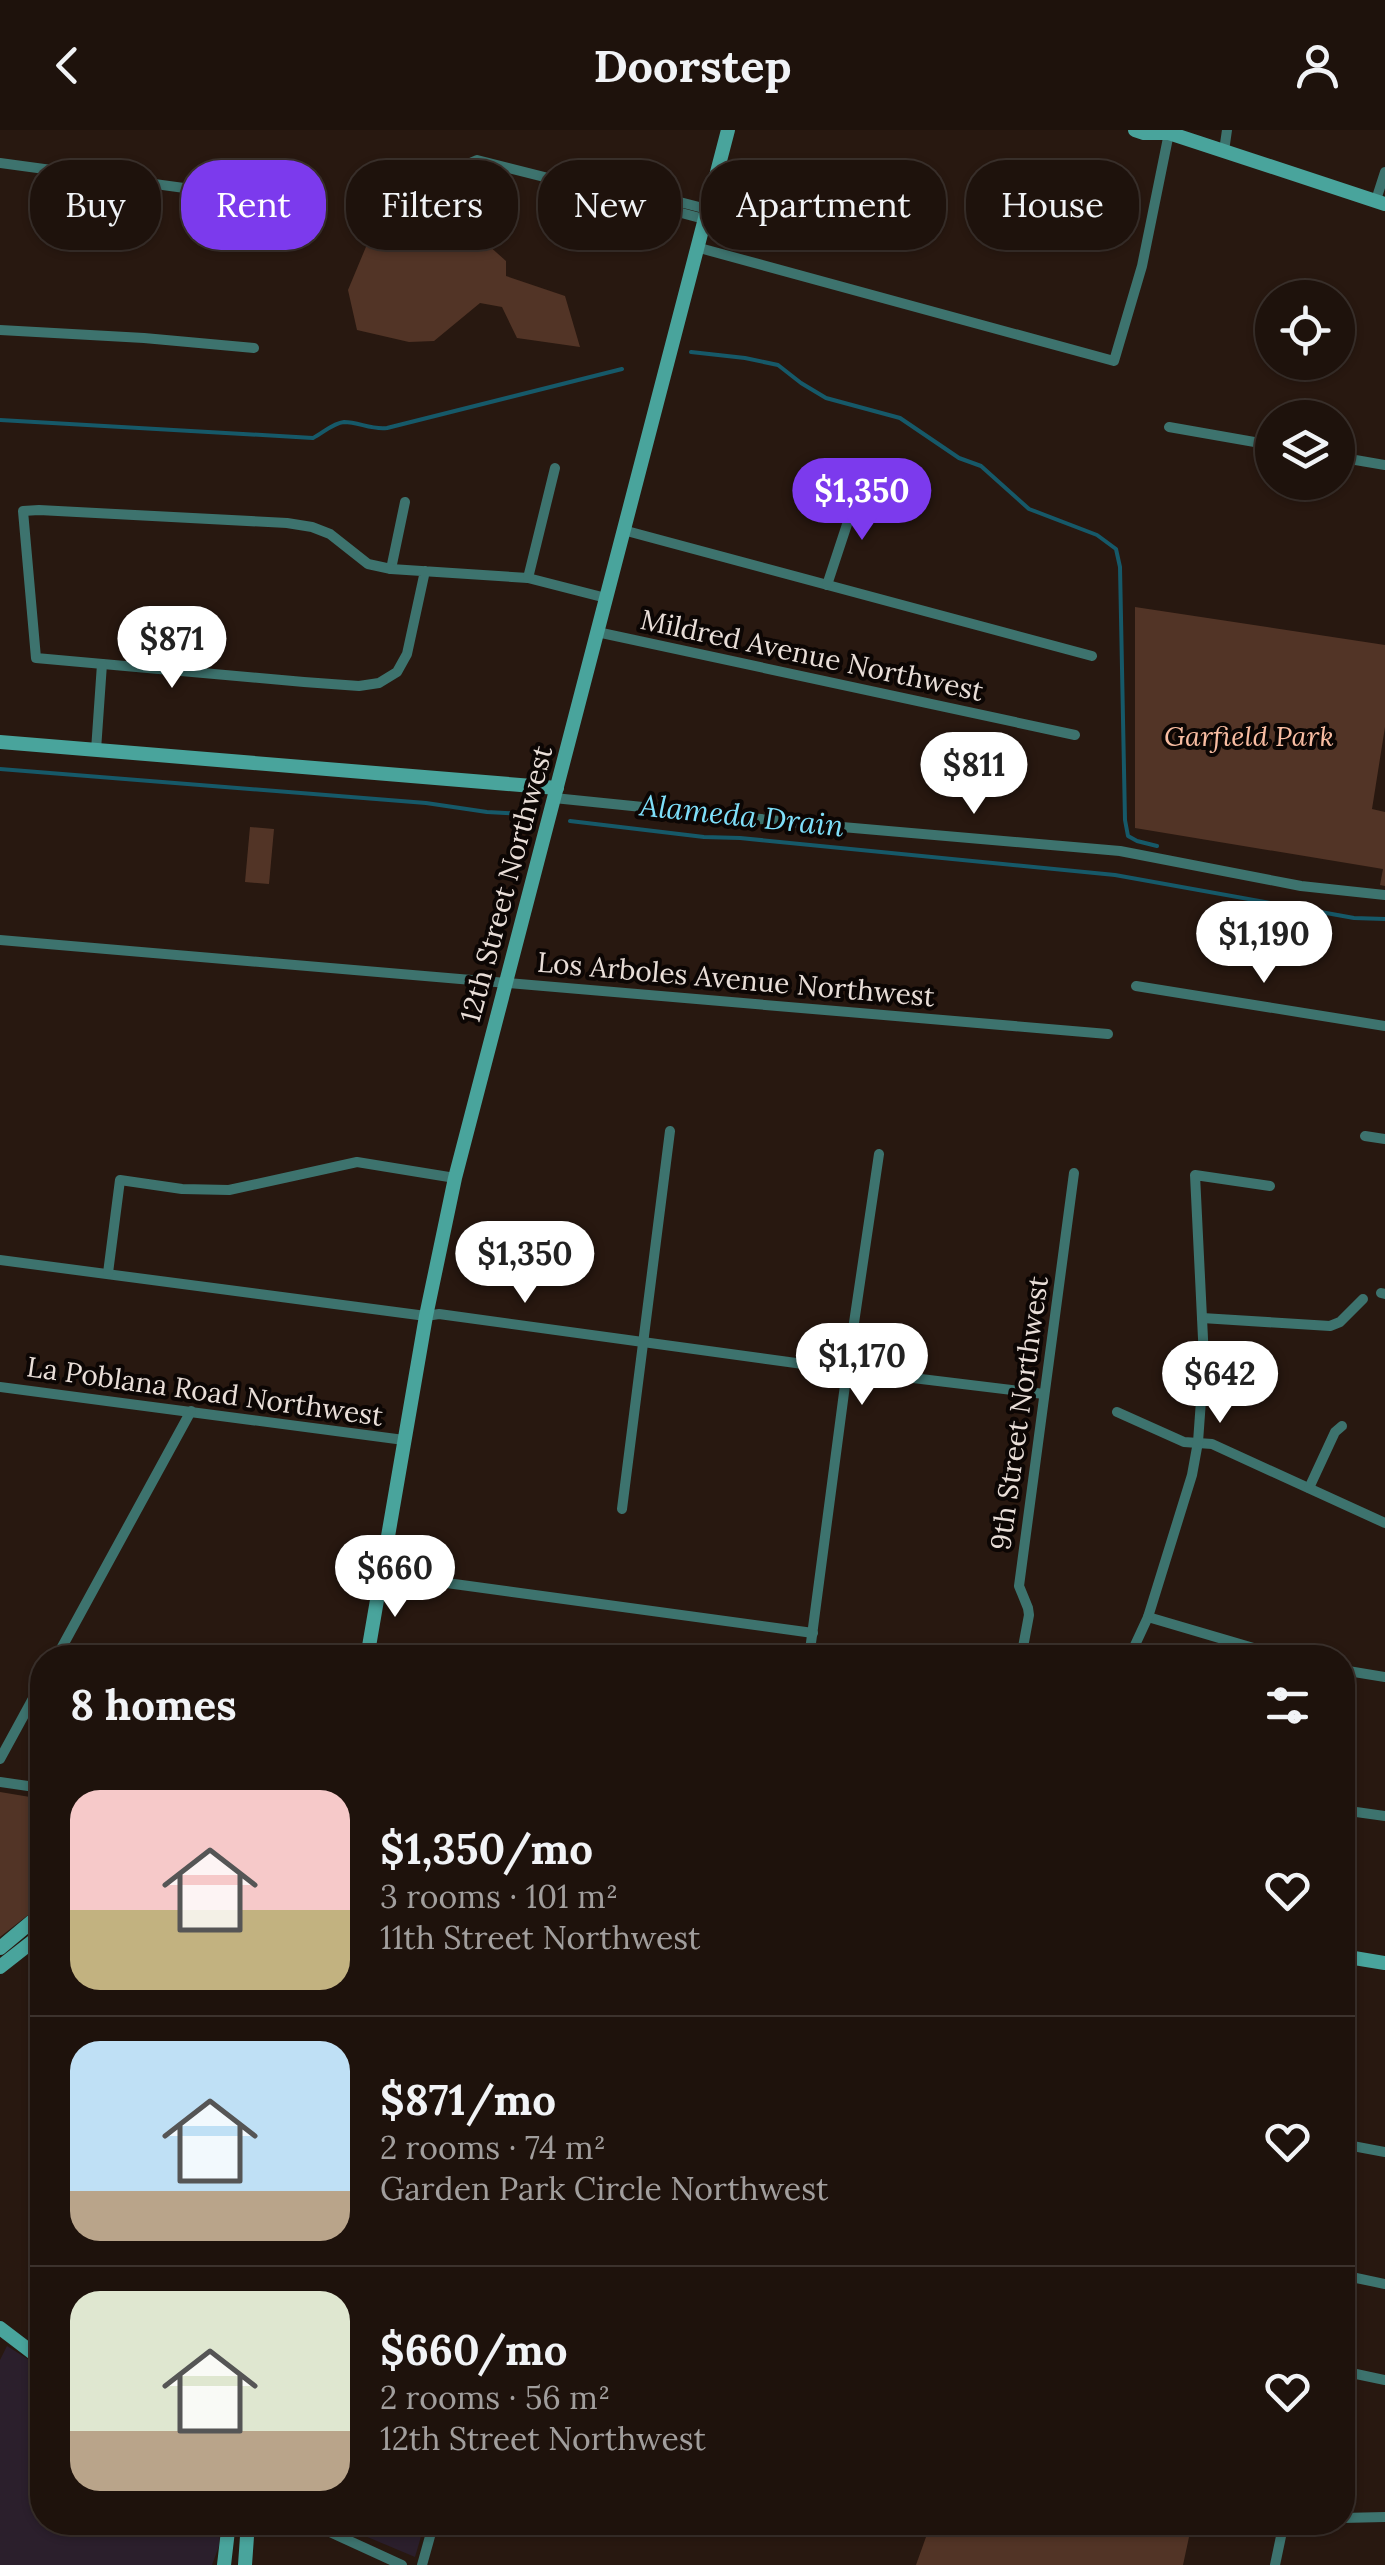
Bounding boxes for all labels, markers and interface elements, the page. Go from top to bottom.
text: Doorstep [593,37,792,94]
icon: back [40,38,95,93]
icon: person [1290,38,1345,93]
chip: Buy [30,160,161,250]
chip: Rent [181,160,326,250]
chip: Filters [346,160,518,250]
chip: New [538,160,681,250]
chip: Apartment [701,160,946,250]
chip: House [966,160,1139,250]
map controls [1255,280,1355,500]
button: locate [1255,280,1355,380]
button: layers [1255,400,1355,500]
pin: $1,350 [781,458,943,543]
text: $1,350 [814,470,910,511]
street label: Mildred Avenue Northwest [637,601,987,709]
pin: $871 [113,606,231,691]
text: $871 [139,618,205,659]
park label: Garfield Park [1164,718,1334,754]
pin: $811 [915,732,1033,817]
street label: 12th Street Northwest [452,741,560,1026]
text: $811 [942,744,1006,785]
water label: Alameda Drain [637,785,847,845]
pin: $1,190 [1183,901,1345,986]
text: $1,190 [1218,913,1310,954]
street label: Los Arboles Avenue Northwest [536,944,936,1014]
pin: $1,350 [444,1221,606,1306]
text: $1,350 [477,1233,573,1274]
street label: 9th Street Northwest [982,1274,1056,1552]
pin: $1,170 [781,1323,943,1408]
text: $1,170 [818,1335,906,1376]
pin: $642 [1161,1341,1279,1426]
street label: La Poblana Road Northwest [25,1348,386,1434]
text: $642 [1184,1353,1256,1394]
pin: $660 [336,1535,454,1620]
text: $660 [357,1547,433,1588]
text: 8 homes [70,1678,237,1732]
icon: filters [1260,1678,1315,1733]
text: $1,350/mo [380,1822,593,1876]
icon: home [150,1830,270,1950]
icon: heart [1260,1863,1315,1918]
text: 3 rooms · 101 m² [380,1876,618,1917]
text: 11th Street Northwest [380,1917,700,1958]
text: $871/mo [380,2073,556,2127]
icon: home [150,2081,270,2201]
icon: heart [1260,2114,1315,2169]
text: 2 rooms · 74 m² [380,2127,606,2168]
text: Garden Park Circle Northwest [380,2168,828,2209]
text: $660/mo [380,2323,568,2377]
icon: home [150,2331,270,2451]
icon: heart [1260,2364,1315,2419]
text: 2 rooms · 56 m² [380,2377,610,2418]
text: 12th Street Northwest [380,2418,706,2459]

